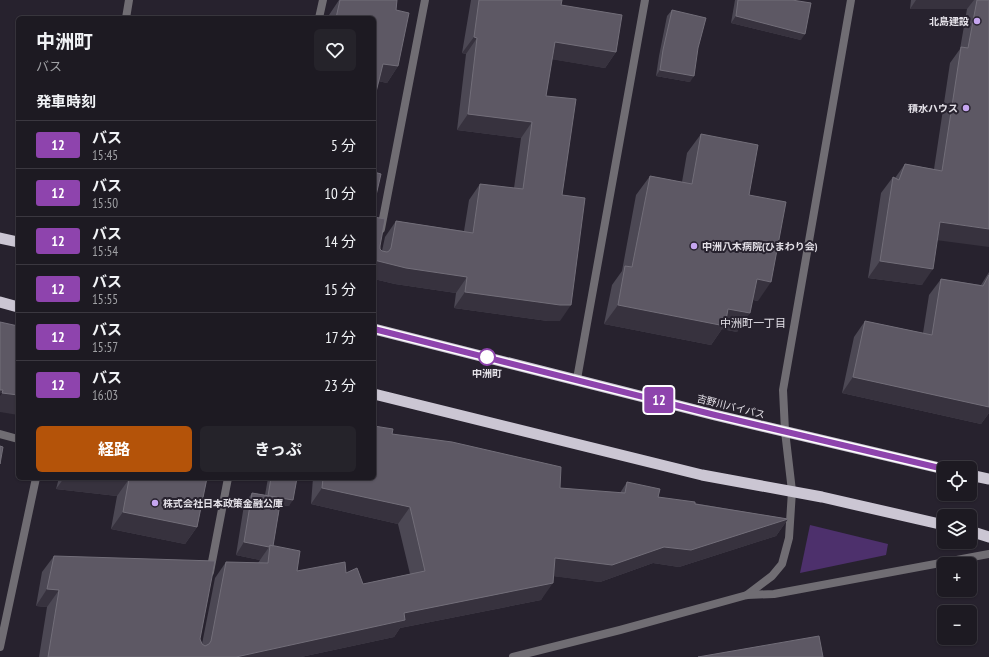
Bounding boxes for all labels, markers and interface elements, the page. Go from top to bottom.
place label: 北島建設 [929,15,969,28]
marker: 北島建設 [972,16,982,26]
text: 中洲町 [36,29,93,53]
button: heart [314,29,356,71]
text: バス [36,58,62,75]
text: 発車時刻 [36,92,96,111]
place label: 積水ハウス [908,102,958,115]
marker: 積水ハウス [961,103,971,113]
text: バス [92,128,122,147]
text: 12 [51,136,65,154]
text: 5 分 [331,136,356,155]
text: 15:45 [92,147,118,164]
text: バス [92,176,122,195]
text: 12 [51,184,65,202]
text: 10 分 [324,184,356,203]
text: 15:50 [92,195,118,212]
text: バス [92,224,122,243]
text: 12 [51,232,65,250]
text: 14 分 [324,232,356,251]
place label: 中洲八木病院(ひまわり会) [702,240,818,253]
marker: 中洲八木病院(ひまわり会) [689,241,699,251]
text: 15:54 [92,243,118,260]
text: バス [92,272,122,291]
text: 12 [51,280,65,298]
text: 15 分 [324,280,356,299]
text: 15:55 [92,291,118,308]
district label: 中洲町一丁目 [720,316,786,330]
text: バス [92,320,122,339]
text: 12 [51,328,65,346]
text: 17 分 [325,328,356,347]
text: 15:57 [92,339,118,356]
marker: 中洲町 [478,348,496,366]
place label: 中洲町 [472,367,502,380]
text: バス [92,368,122,387]
text: 12 [51,376,65,394]
text: 23 分 [324,376,356,395]
text: 16:03 [92,387,118,404]
line badge: 12 [641,387,677,413]
text: 12 [652,391,666,409]
street label: 吉野川バイパス [695,392,766,421]
button: 経路 [36,426,192,472]
button: きっぷ [200,426,356,472]
map controls [937,461,977,645]
button: locate [937,461,977,501]
place label: 株式会社日本政策金融公庫 [163,497,283,510]
marker: 株式会社日本政策金融公庫 [150,498,160,508]
button: layers [937,509,977,549]
button: + [937,557,977,597]
button: − [937,605,977,645]

